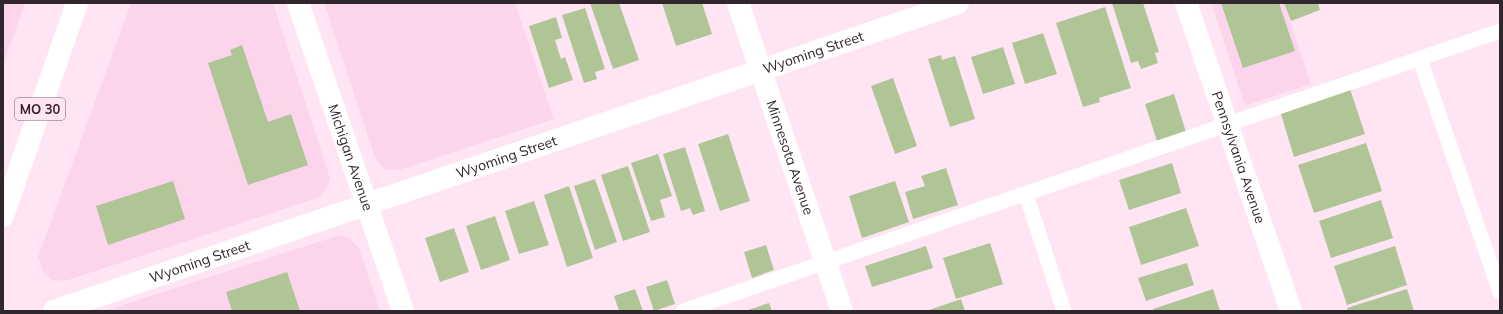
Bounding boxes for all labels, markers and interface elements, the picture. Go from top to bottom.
street label: Wyoming Street [760,27,866,78]
street label: Pennsylvania Avenue [1208,89,1269,226]
road number: MO 30 [15,98,65,120]
street label: Minnesota Avenue [762,98,818,217]
street label: Michigan Avenue [324,102,377,213]
street label: Wyoming Street [454,131,559,182]
street label: Wyoming Street [147,236,253,287]

